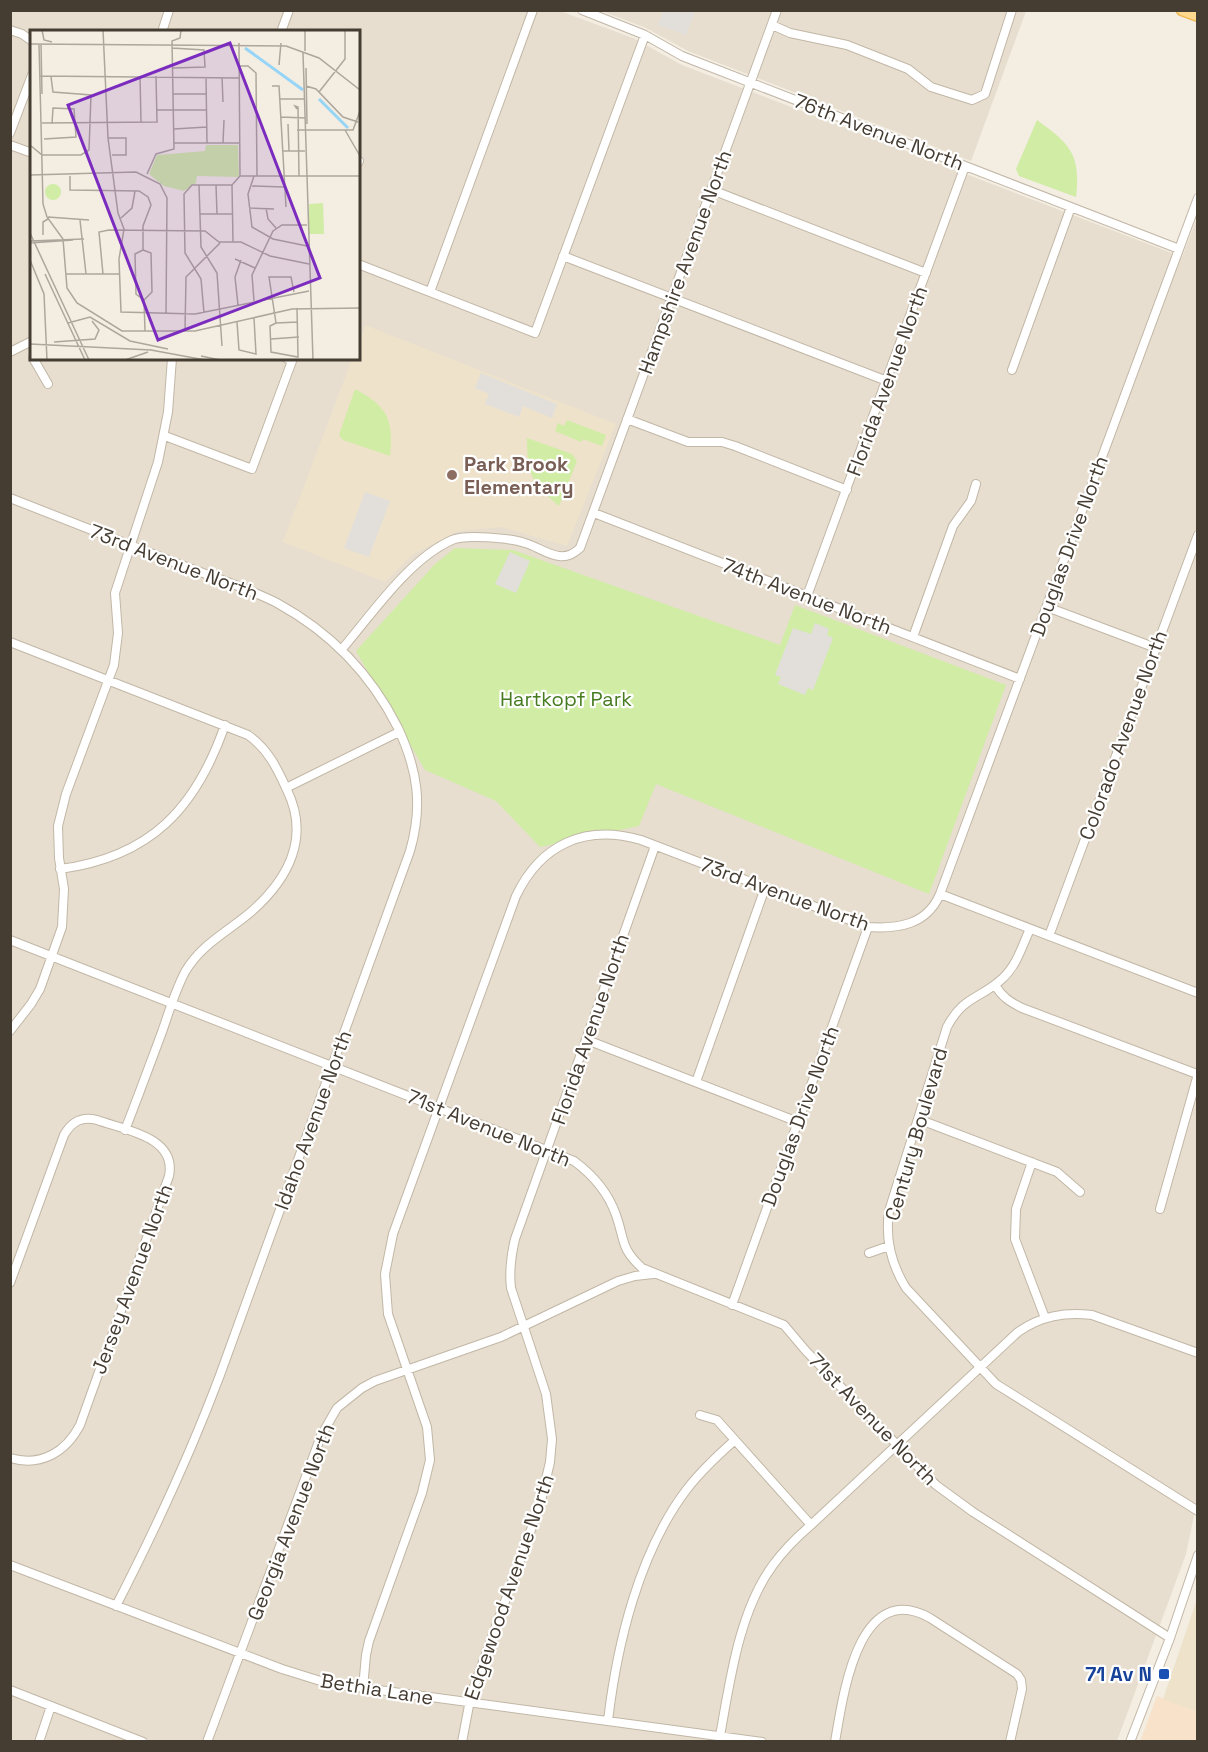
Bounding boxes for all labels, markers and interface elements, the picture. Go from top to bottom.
inset map [30,30,360,360]
street label: 76th Avenue North [790,88,968,176]
street label: Hampshire Avenue North [632,146,738,378]
street label: Florida Avenue North [841,283,933,479]
place label: Park Brook Elementary [464,451,574,500]
street label: Douglas Drive North [1024,452,1114,640]
marker: Park Brook Elementary [445,468,459,482]
street label: 73rd Avenue North [86,518,262,606]
street label: 74th Avenue North [719,552,895,640]
street label: Colorado Avenue North [1073,627,1173,843]
park label: Hartkopf Park [500,686,632,712]
street label: 73rd Avenue North [697,851,873,937]
street label: Florida Avenue North [545,930,635,1128]
street label: Douglas Drive North [755,1022,845,1210]
street label: Idaho Avenue North [268,1027,358,1213]
street label: Century Boulevard [879,1044,953,1224]
street label: 71st Avenue North [403,1083,575,1173]
street label: Jersey Avenue North [86,1180,178,1378]
street label: 71st Avenue North [803,1347,943,1491]
street label: Georgia Avenue North [241,1420,341,1624]
street label: Edgewood Avenue North [458,1471,560,1703]
place label: 71 Av N [1085,1661,1152,1687]
street label: Bethia Lane [319,1667,435,1711]
marker: 71 Av N [1157,1667,1171,1681]

